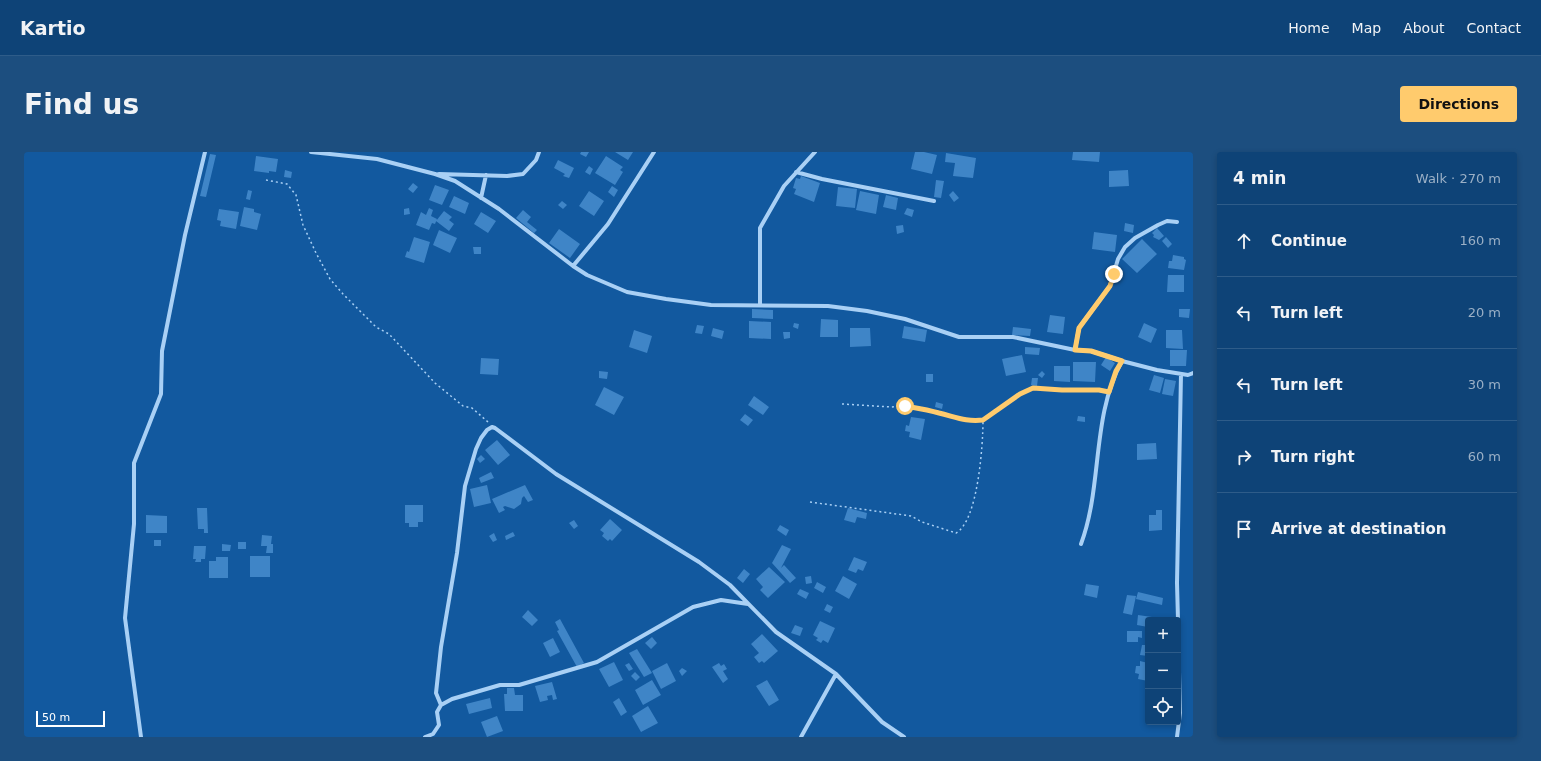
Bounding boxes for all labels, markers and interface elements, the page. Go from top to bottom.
text: Kartio [20,17,86,39]
text: Home [1288,20,1330,36]
text: Map [1352,20,1381,36]
text: About [1403,20,1445,36]
text: Contact [1467,20,1521,36]
button: Directions [1400,86,1517,122]
text: Find us [24,88,139,121]
text: 4 min [1233,168,1286,188]
text: Walk · 270 m [1416,171,1501,186]
icon: ahead [1233,230,1255,252]
text: Continue [1271,232,1347,250]
text: 160 m [1459,233,1501,248]
route end [1105,265,1123,283]
icon: left [1233,302,1255,324]
text: Turn left [1271,304,1343,322]
text: 20 m [1468,305,1501,320]
icon: left [1233,374,1255,396]
text: Turn left [1271,376,1343,394]
text: 30 m [1468,377,1501,392]
route start [896,397,914,415]
icon: right [1233,446,1255,468]
text: Turn right [1271,448,1355,466]
text: 60 m [1468,449,1501,464]
icon: arrive [1233,518,1255,540]
text: Arrive at destination [1271,520,1446,538]
map controls [1145,617,1181,725]
button: + [1145,617,1181,653]
button: − [1145,653,1181,689]
button: locate [1145,689,1181,725]
scale bar [36,709,105,728]
text: 50 m [42,711,70,724]

